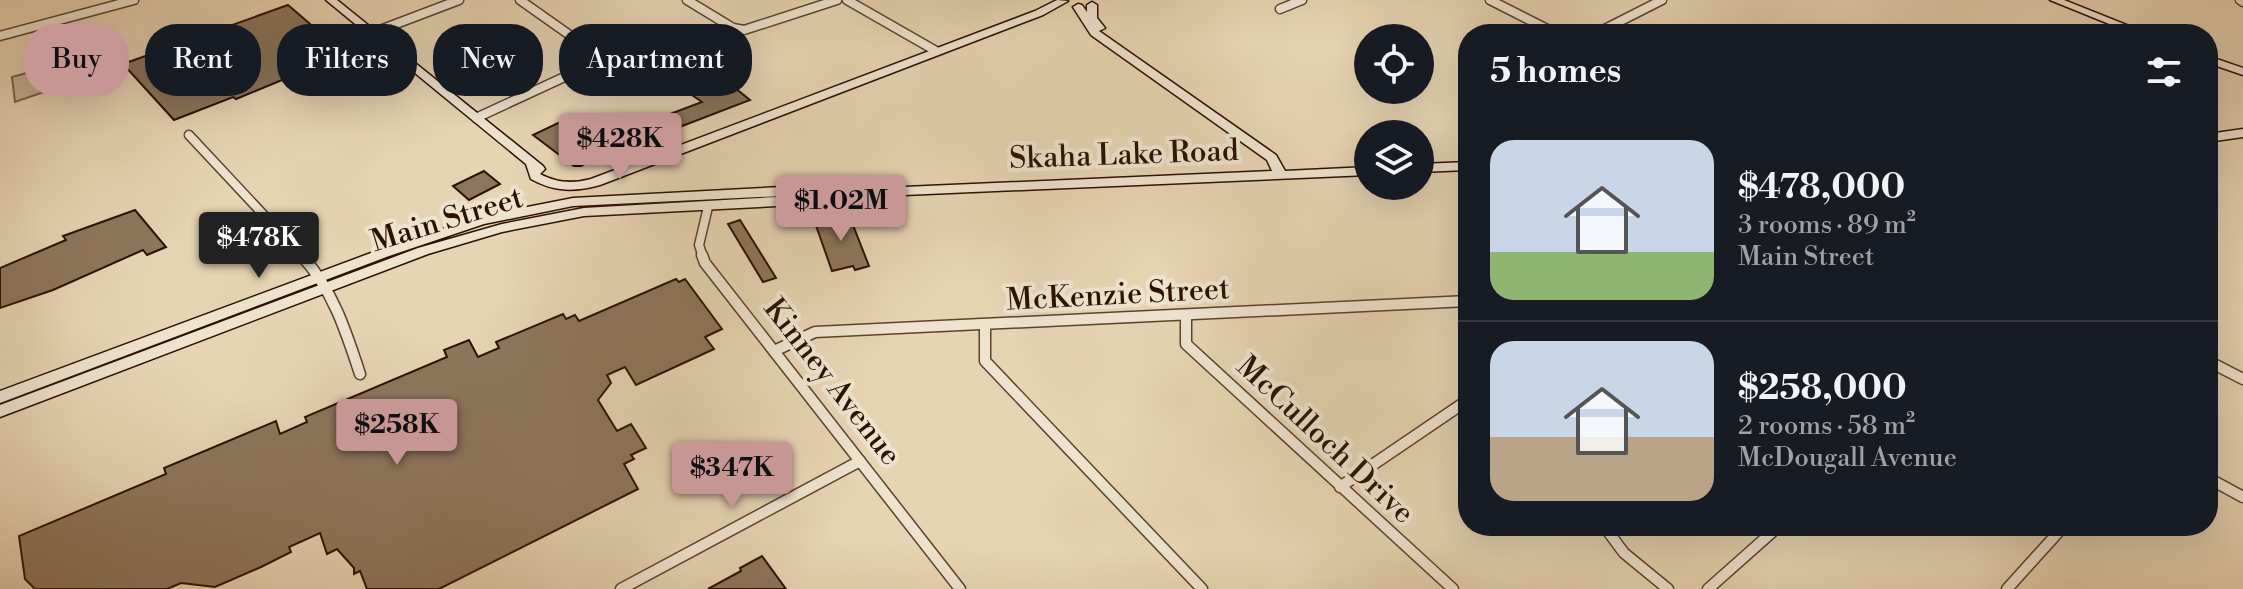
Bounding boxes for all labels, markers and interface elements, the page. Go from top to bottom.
chip: Buy [24,24,129,96]
chip: Rent [145,24,261,96]
chip: Filters [277,24,417,96]
chip: New [433,24,543,96]
chip: Apartment [559,24,752,96]
map controls [1354,24,1434,200]
button: locate [1354,24,1434,104]
icon: filters [2142,50,2186,94]
text: 5 homes [1490,51,1621,93]
pin: $428K [564,113,676,181]
button: layers [1354,120,1434,200]
text: $428K [577,123,663,155]
street label: Skaha Lake Road [1009,132,1239,178]
text: $478,000 [1738,167,1905,209]
icon: home [1554,172,1650,268]
pin: $1.02M [776,175,906,243]
street label: Main Street [366,179,528,261]
text: $1.02M [794,185,888,217]
text: 3 rooms · 89 m² [1738,209,1916,241]
pin: $478K [203,212,315,280]
text: $478K [217,222,301,254]
text: Main Street [1738,241,1874,273]
street label: McKenzie Street [1005,270,1231,320]
street label: Kinney Avenue [755,291,909,473]
street label: McCulloch Drive [1228,348,1422,532]
text: $258,000 [1738,368,1907,410]
icon: home [1554,373,1650,469]
pin: $258K [341,399,453,467]
text: $258K [354,409,440,441]
text: 2 rooms · 58 m² [1738,410,1915,442]
pin: $347K [676,442,788,510]
text: McDougall Avenue [1738,442,1957,474]
text: $347K [690,452,774,484]

